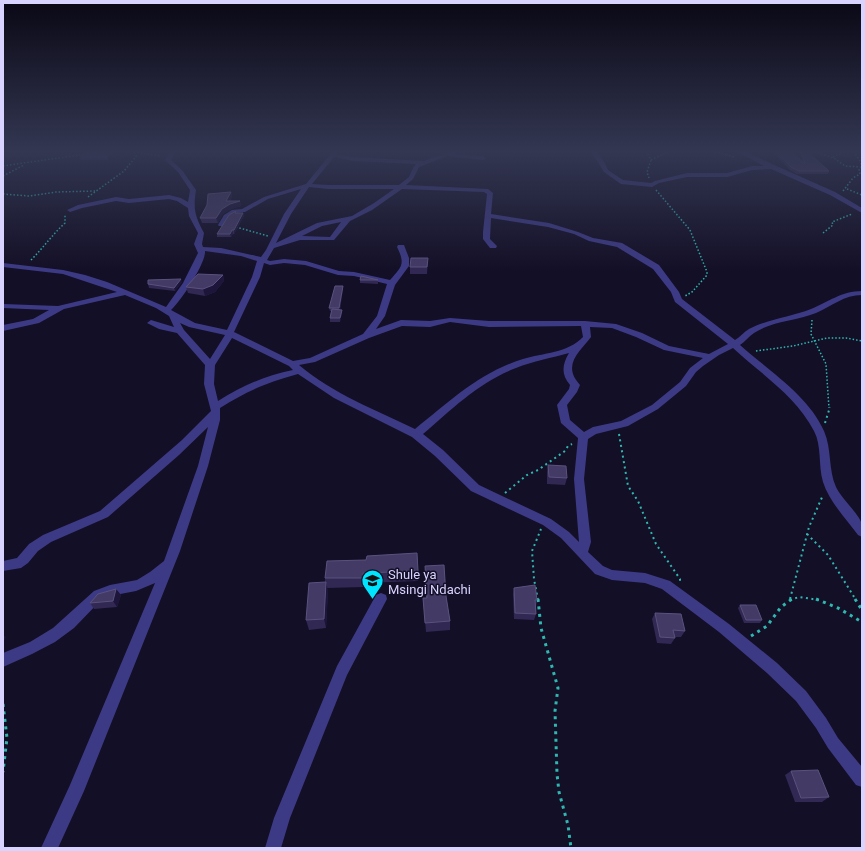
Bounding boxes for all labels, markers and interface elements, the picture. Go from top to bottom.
place label: Shule ya Msingi Ndachi [388,567,471,597]
school or university icon: Shule ya Msingi Ndachi [359,568,385,601]

